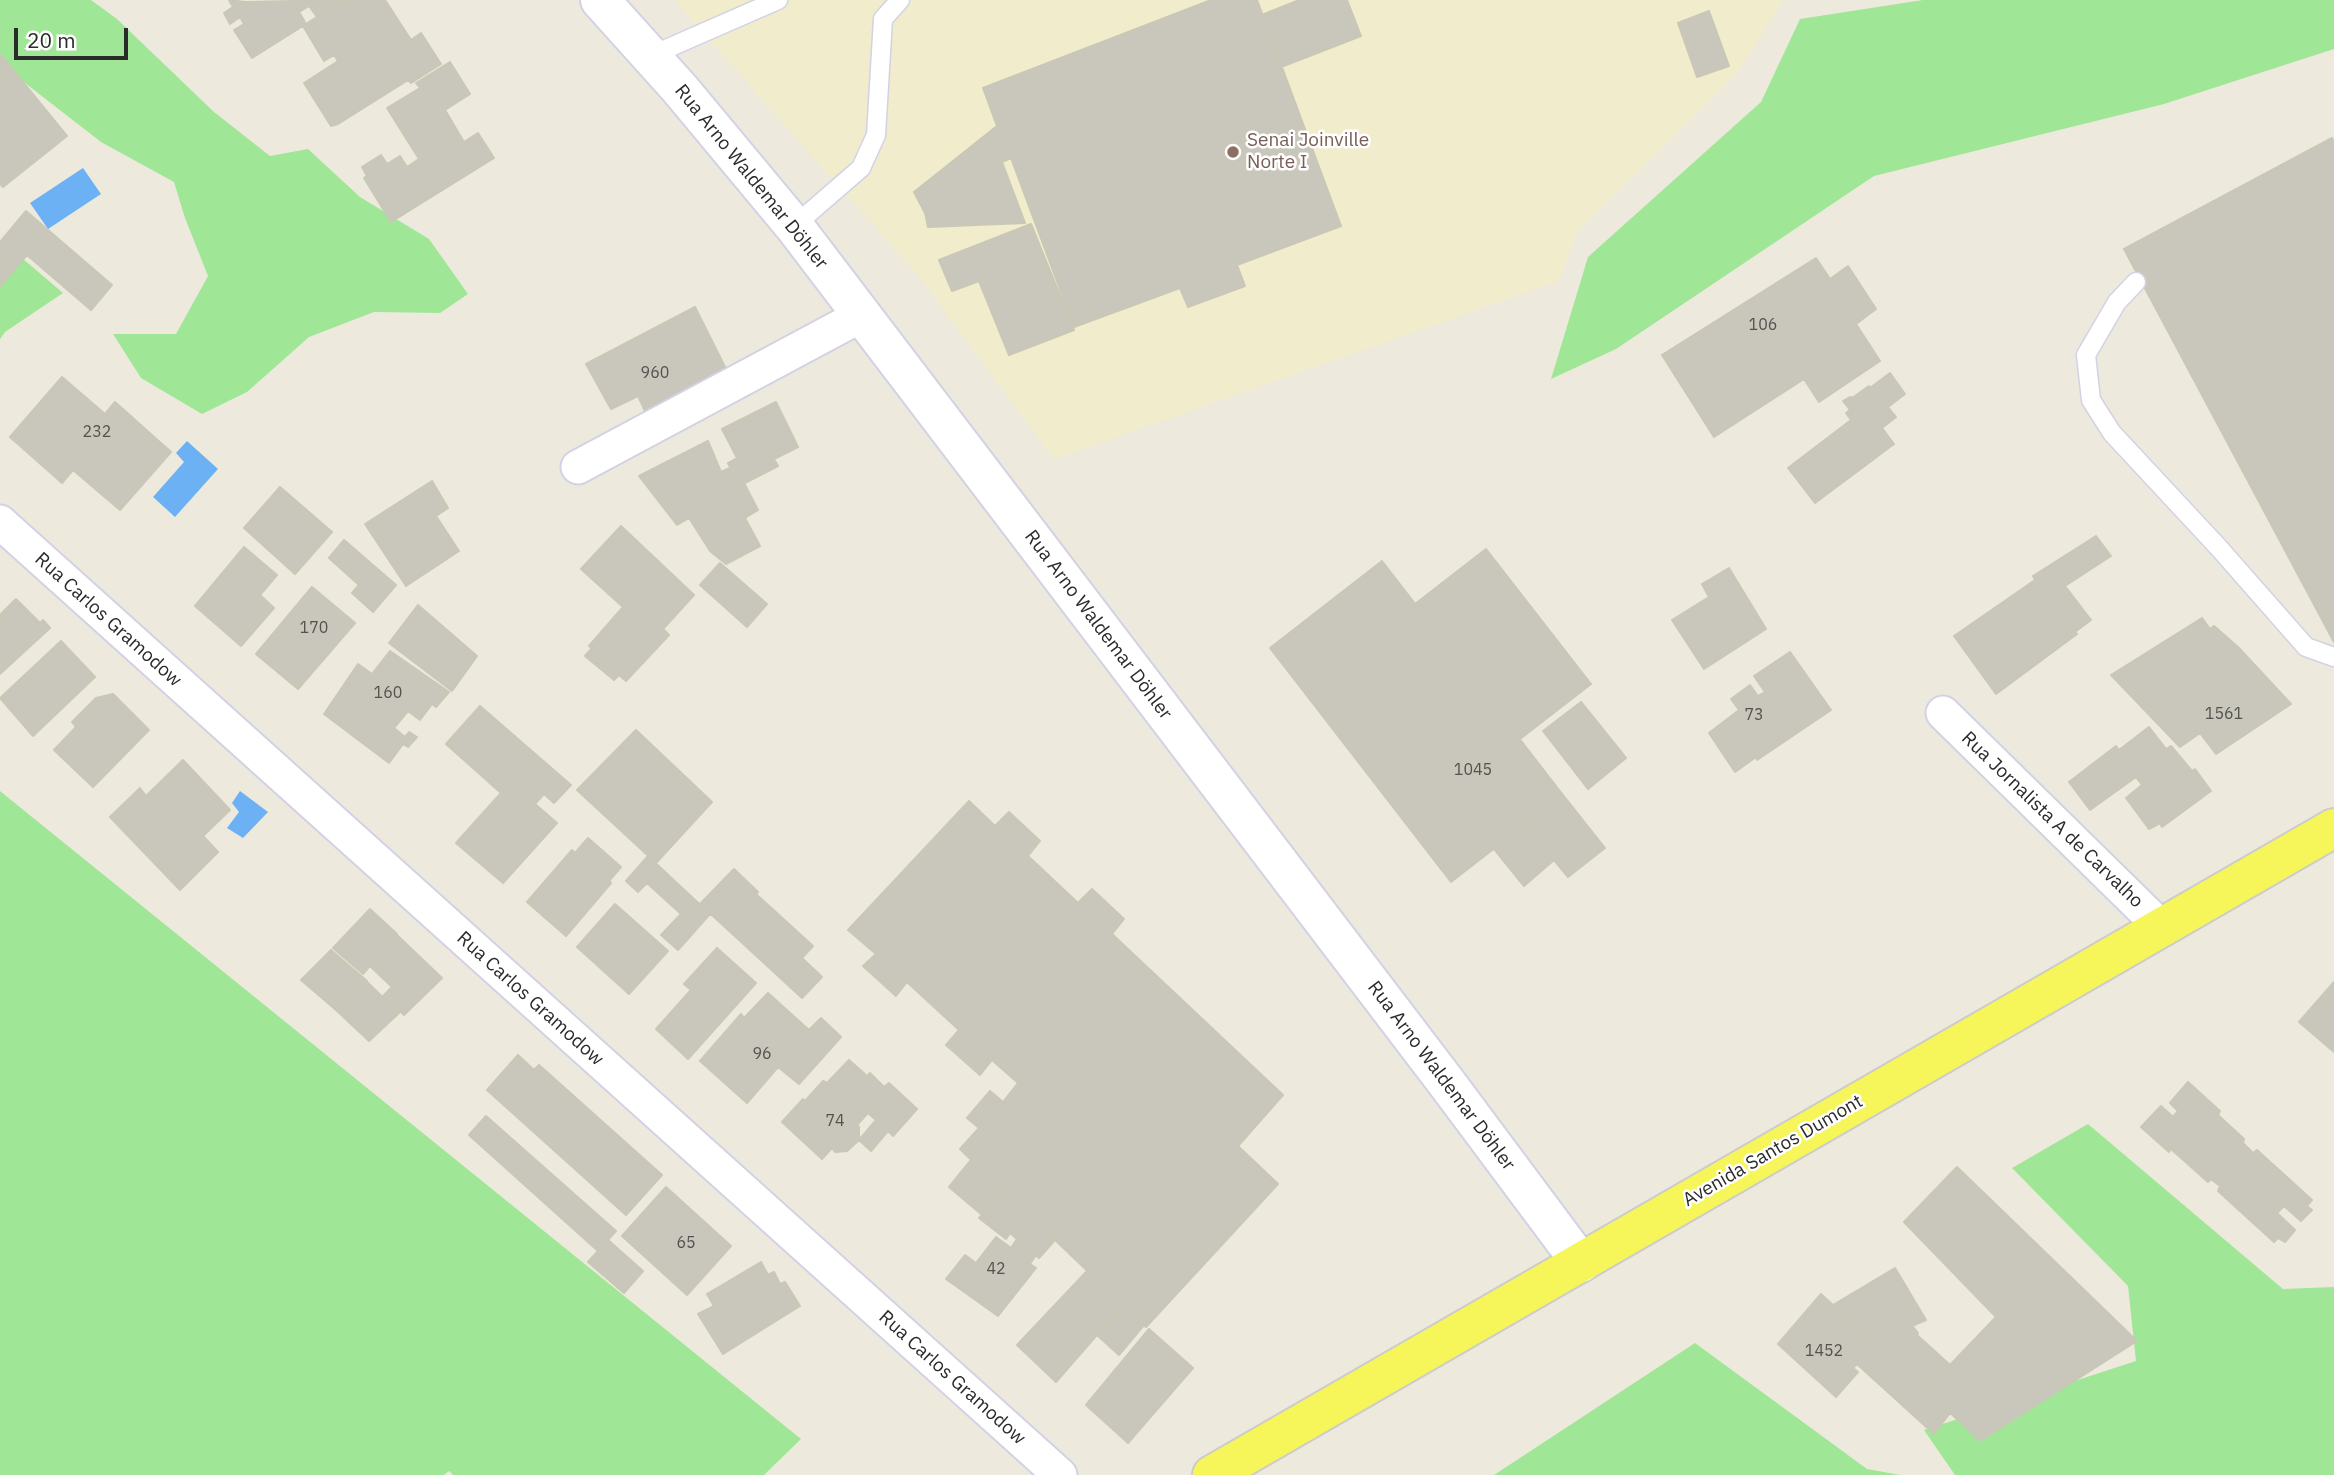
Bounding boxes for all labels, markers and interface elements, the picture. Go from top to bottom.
scale bar [18,14,131,58]
text: 20 m [27,26,76,54]
street label: Rua Arno Waldemar Döhler [669,80,833,274]
place label: Senai Joinville Norte I [1247,130,1369,174]
marker: Senai Joinville Norte I [1225,144,1241,160]
house number: 106 [1749,315,1777,335]
house number: 960 [641,363,669,383]
house number: 232 [83,422,111,442]
street label: Rua Arno Waldemar Döhler [1019,526,1177,724]
street label: Rua Carlos Gramodow [30,548,186,692]
house number: 170 [300,618,328,638]
house number: 160 [374,683,402,703]
house number: 1561 [2205,704,2243,724]
house number: 73 [1744,705,1764,725]
street label: Rua Jornalista A de Carvalho [1956,727,2148,913]
house number: 1045 [1454,760,1492,780]
street label: Rua Carlos Gramodow [452,927,608,1071]
street label: Rua Arno Waldemar Döhler [1362,977,1520,1175]
house number: 96 [752,1044,772,1064]
street label: Avenida Santos Dumont [1679,1090,1867,1212]
house number: 74 [825,1111,845,1131]
house number: 65 [676,1233,696,1253]
house number: 42 [986,1259,1006,1279]
street label: Rua Carlos Gramodow [874,1306,1030,1450]
house number: 1452 [1805,1341,1843,1361]

